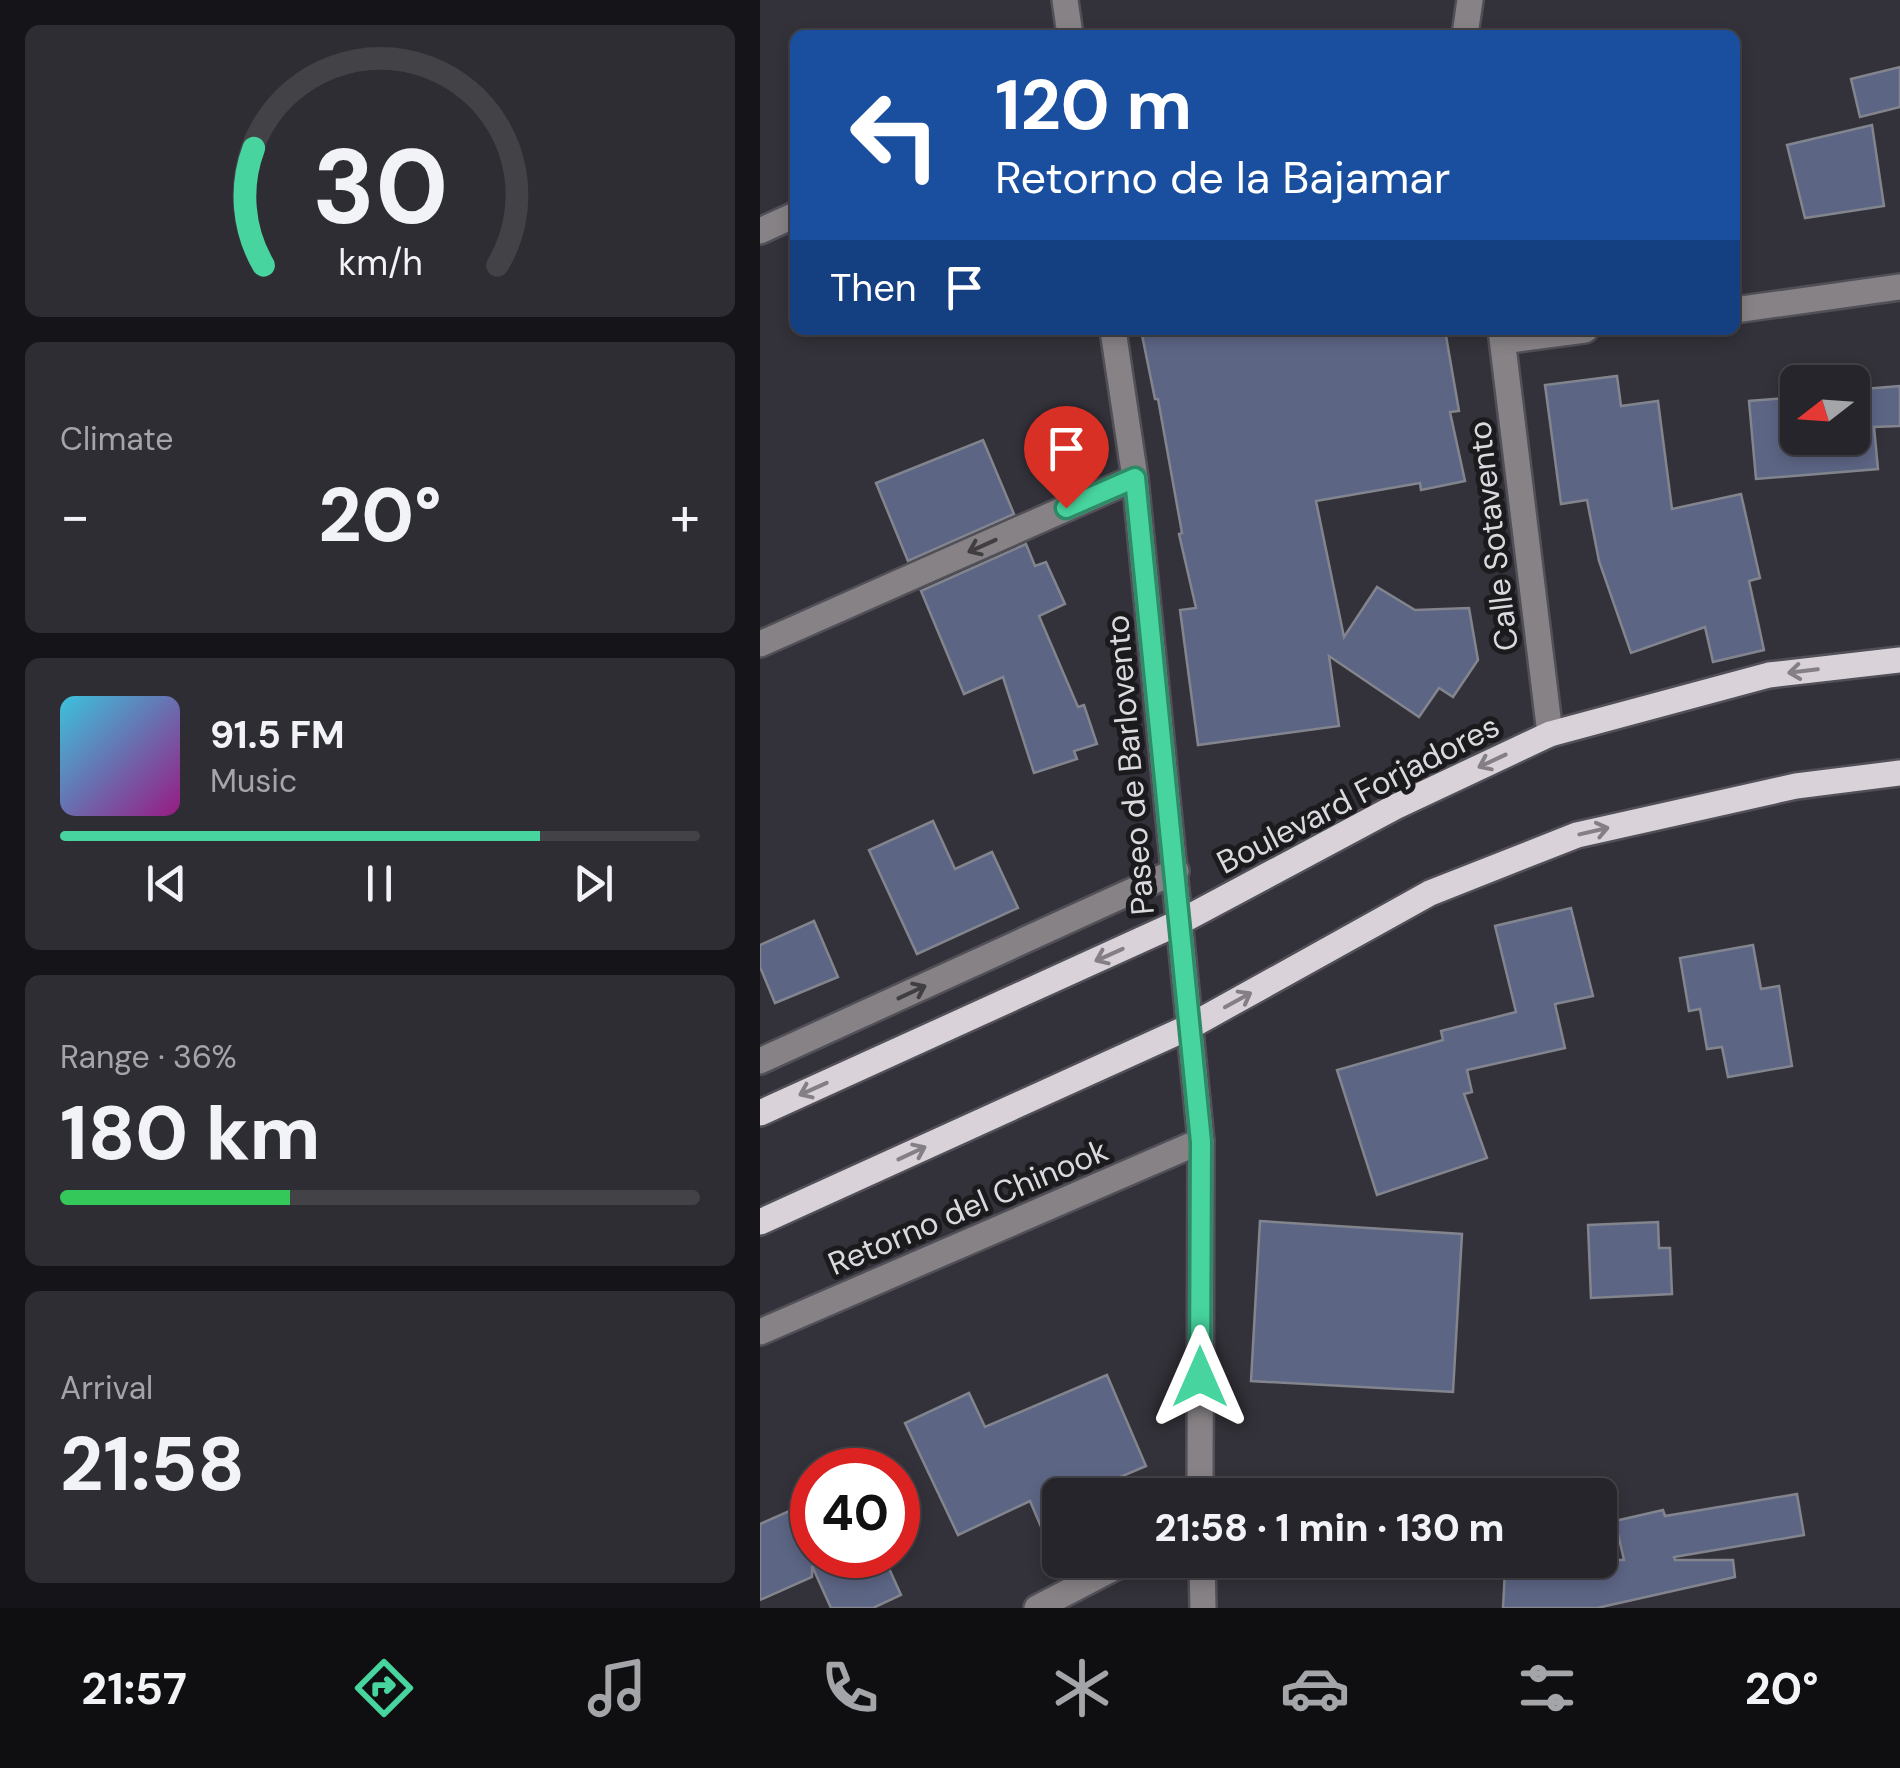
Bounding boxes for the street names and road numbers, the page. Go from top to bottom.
street label: Calle Sotavento [1458,419,1528,653]
street label: Paseo de Barlovento [1096,613,1164,917]
street label: Boulevard Forjadores [1210,705,1506,883]
street label: Retorno del Chinook [822,1129,1114,1285]

